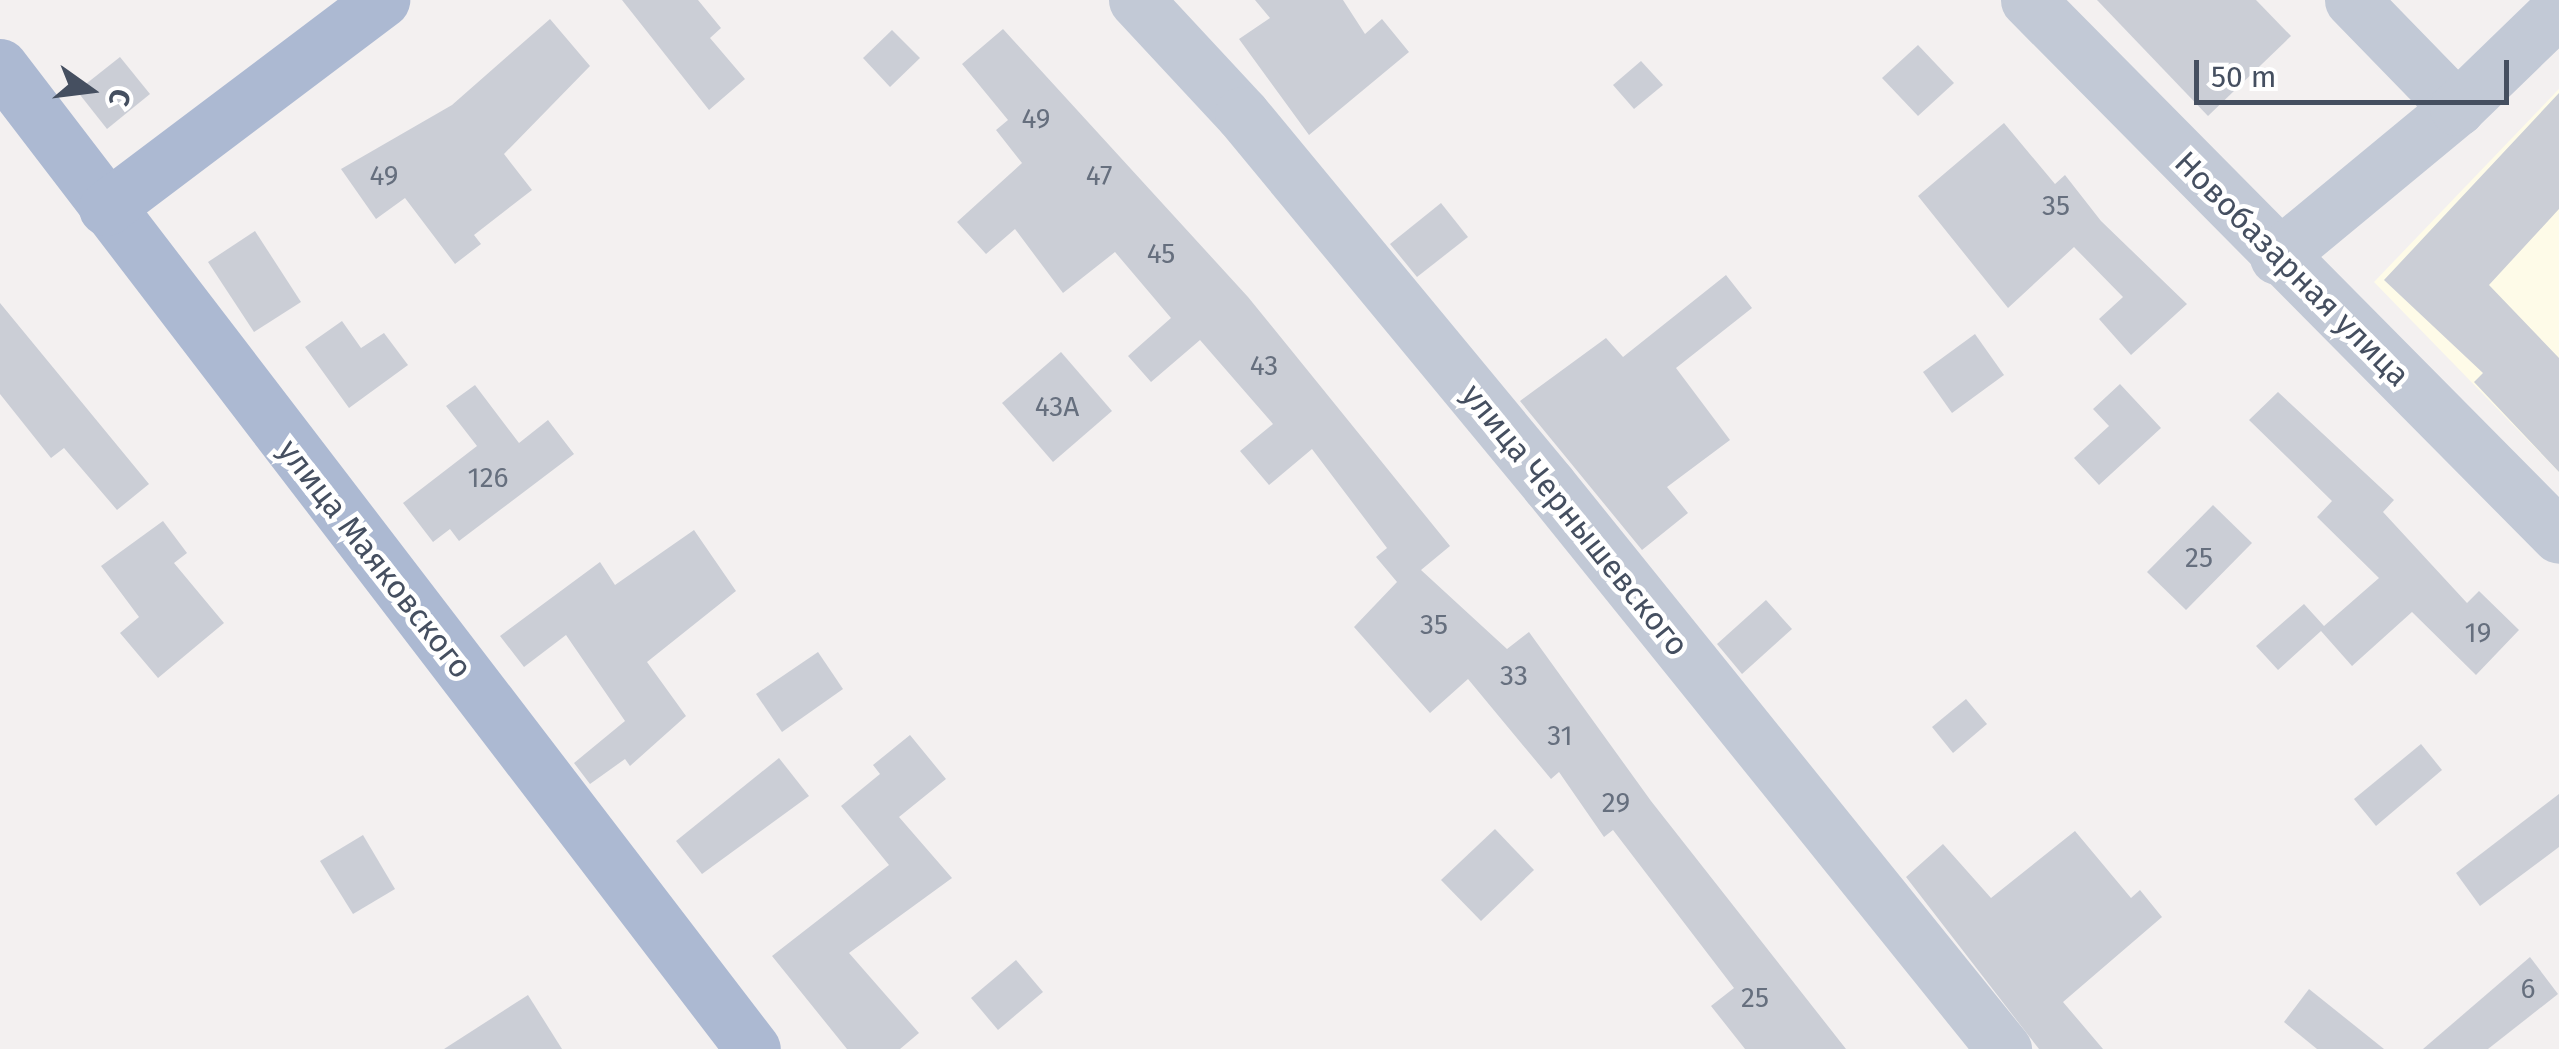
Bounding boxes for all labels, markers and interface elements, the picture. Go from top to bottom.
north arrow [40,40,140,140]
scale bar [2199,40,2514,102]
text: 50 m [2211,59,2276,95]
text: С [102,86,138,109]
house number: 49 [1021,102,1051,136]
street label: Новобазарная улица [2167,144,2417,394]
house number: 49 [369,159,399,193]
house number: 47 [1086,159,1112,193]
house number: 35 [2042,189,2070,223]
house number: 45 [1147,237,1175,271]
house number: 43 [1250,349,1278,383]
street label: улица Чернышевского [1453,376,1697,664]
house number: 43А [1035,390,1079,424]
street label: улица Маяковского [270,432,480,686]
house number: 126 [468,461,508,495]
house number: 25 [2185,541,2213,575]
house number: 35 [1420,608,1448,642]
house number: 19 [2465,616,2491,650]
house number: 33 [1500,659,1528,693]
house number: 31 [1547,719,1573,753]
house number: 29 [1602,786,1630,820]
house number: 6 [2521,972,2535,1006]
house number: 25 [1741,981,1769,1015]

